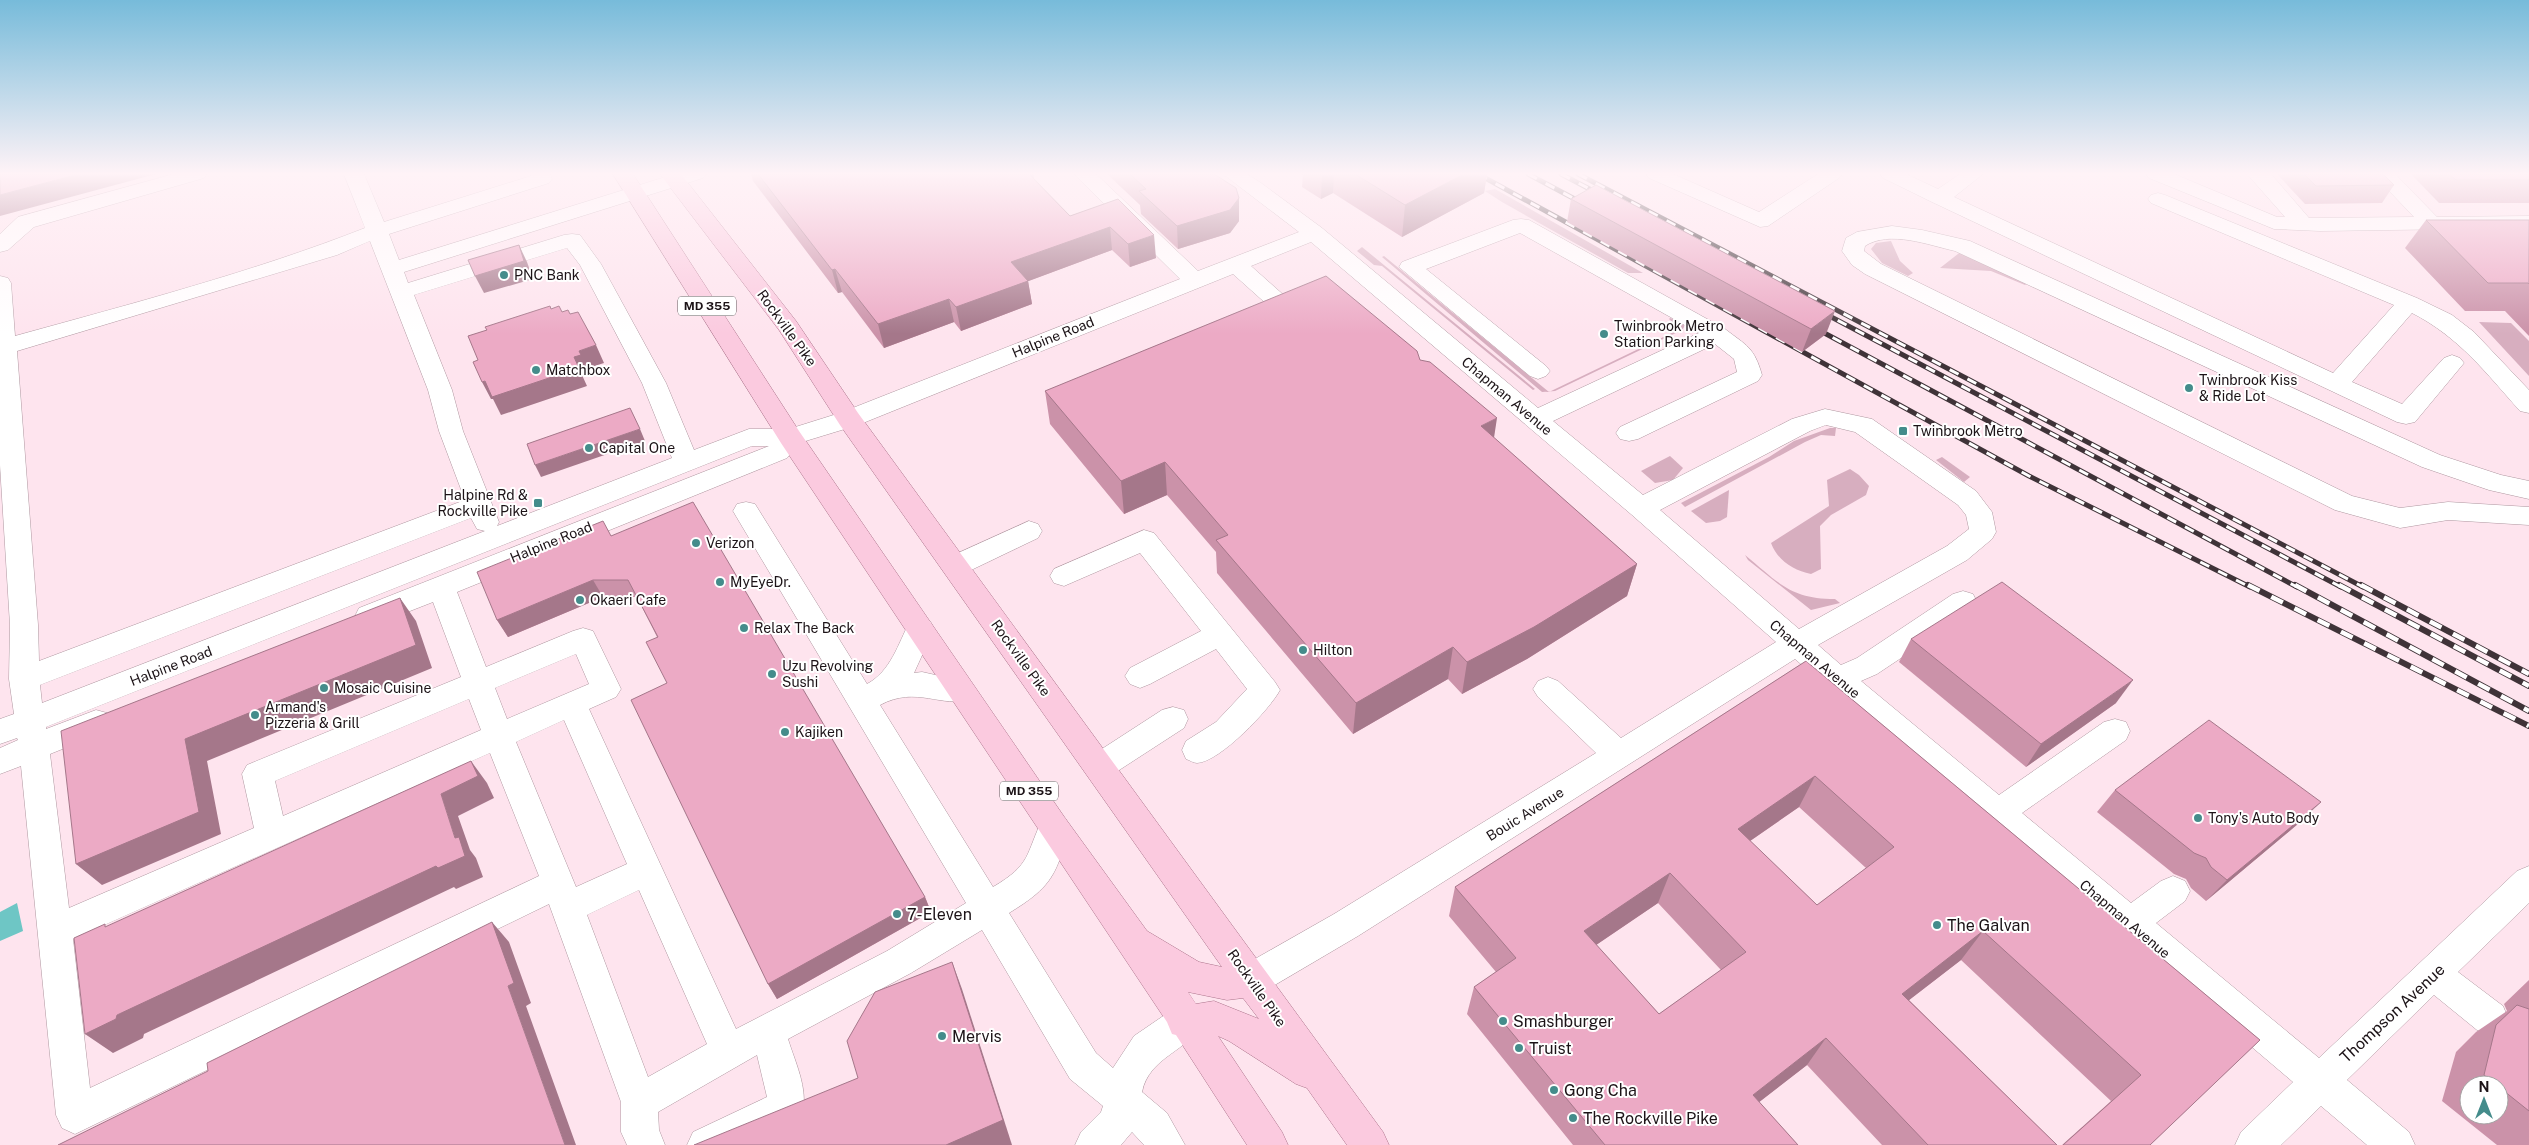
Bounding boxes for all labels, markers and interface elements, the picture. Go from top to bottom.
place label: PNC Bank [514,267,580,283]
marker: PNC Bank [498,269,510,281]
street label: Rockville Pike [754,287,820,369]
road number: MD 355 [678,296,736,316]
street label: Halpine Road [1010,313,1096,361]
place label: Twinbrook Metro Station Parking [1614,318,1724,350]
marker: Twinbrook Metro Station Parking [1598,328,1610,340]
street label: Chapman Avenue [1459,354,1556,439]
place label: Matchbox [546,362,610,378]
marker: Matchbox [530,364,542,376]
place label: Twinbrook Kiss & Ride Lot [2199,372,2297,404]
marker: Twinbrook Kiss & Ride Lot [2183,382,2195,394]
place label: Twinbrook Metro [1913,423,2023,439]
marker: Twinbrook Metro [1897,425,1909,437]
place label: Capital One [599,440,675,456]
marker: Capital One [583,442,595,454]
place label: Halpine Rd & Rockville Pike [438,487,528,519]
marker: Halpine Rd & Rockville Pike [532,497,544,509]
street label: Halpine Road [508,518,594,566]
place label: Verizon [706,535,754,551]
marker: Verizon [690,537,702,549]
place label: MyEyeDr. [730,574,791,590]
marker: MyEyeDr. [714,576,726,588]
place label: Okaeri Cafe [590,592,666,608]
marker: Okaeri Cafe [574,594,586,606]
street label: Rockville Pike [988,617,1054,699]
street label: Chapman Avenue [1767,617,1864,702]
place label: Relax The Back [754,620,854,636]
marker: Relax The Back [738,622,750,634]
place label: Hilton [1313,642,1352,658]
street label: Halpine Road [128,643,214,689]
marker: Hilton [1297,644,1309,656]
place label: Uzu Revolving Sushi [782,658,874,690]
marker: Uzu Revolving Sushi [766,668,778,680]
place label: Mosaic Cuisine [334,680,431,696]
marker: Mosaic Cuisine [318,682,330,694]
place label: Armand's Pizzeria & Grill [265,699,360,731]
marker: Armand's Pizzeria & Grill [249,709,261,721]
place label: Kajiken [795,724,843,740]
marker: Kajiken [779,726,791,738]
road number: MD 355 [1000,781,1058,800]
street label: Bouic Avenue [1483,784,1567,844]
place label: Tony's Auto Body [2208,810,2320,826]
marker: Tony's Auto Body [2192,812,2204,824]
street label: Chapman Avenue [2077,877,2174,962]
place label: 7-Eleven [907,905,972,924]
marker: 7-Eleven [891,908,903,920]
place label: The Galvan [1947,916,2030,935]
marker: The Galvan [1931,919,1943,931]
street label: Rockville Pike [1225,946,1290,1030]
street label: Thompson Avenue [2336,960,2449,1067]
place label: Smashburger [1513,1012,1614,1031]
marker: Smashburger [1497,1015,1509,1027]
place label: Mervis [952,1027,1002,1046]
marker: Mervis [936,1030,948,1042]
place label: Truist [1529,1039,1572,1058]
marker: Truist [1513,1042,1525,1054]
north arrow [2459,1075,2509,1125]
text: N [2479,1079,2489,1095]
place label: Gong Cha [1564,1081,1637,1100]
marker: Gong Cha [1548,1084,1560,1096]
place label: The Rockville Pike [1583,1109,1718,1128]
marker: The Rockville Pike [1567,1112,1579,1124]

